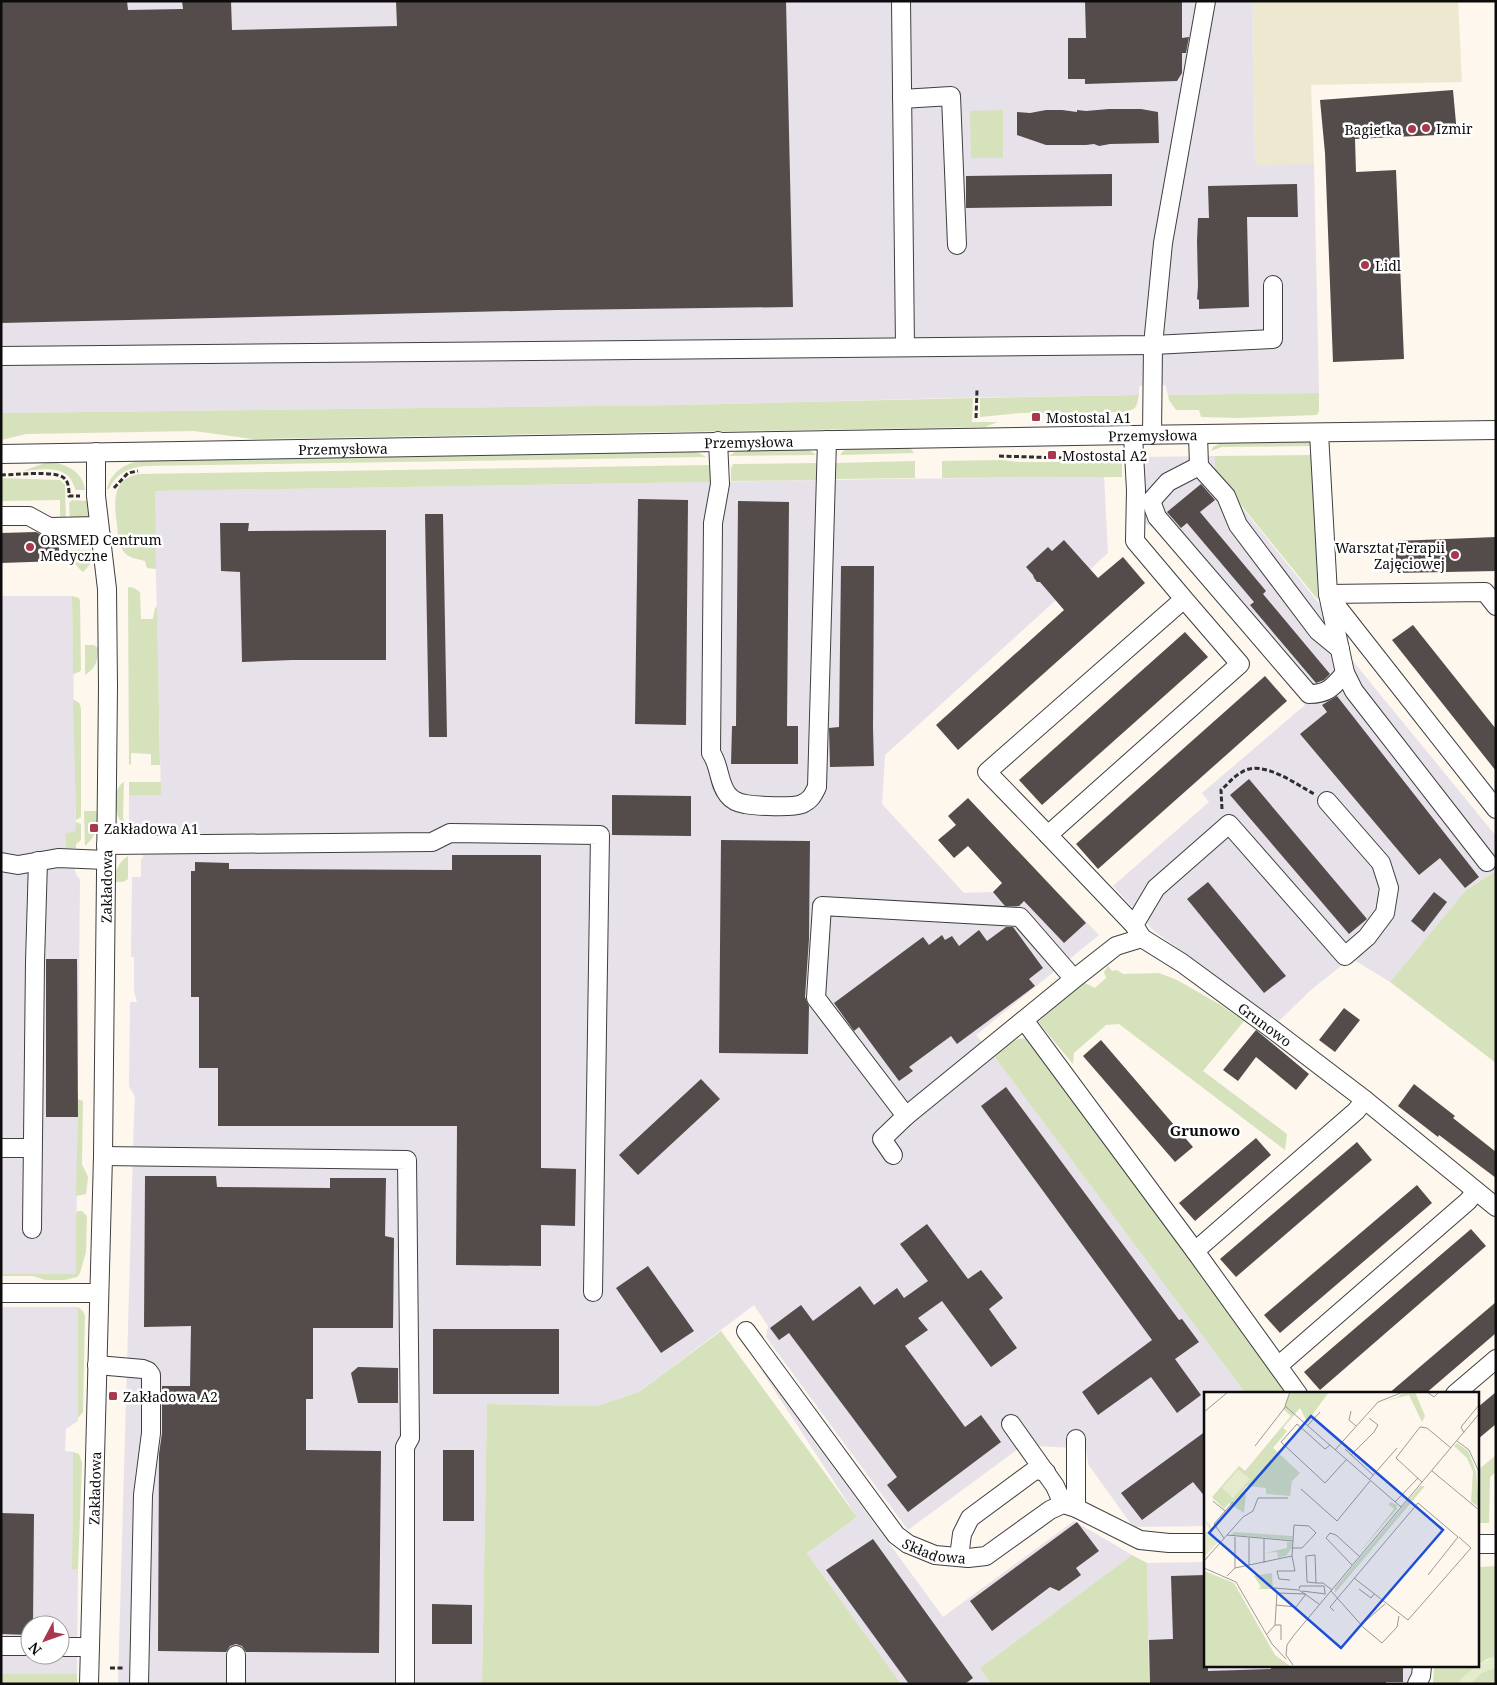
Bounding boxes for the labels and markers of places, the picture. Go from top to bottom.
place label: Izmir [1436,119,1473,138]
place label: Bagietka [1344,120,1402,139]
marker: Izmir [1420,122,1432,134]
marker: Bagietka [1406,123,1418,135]
place label: Lidl [1375,256,1402,275]
marker: Lidl [1359,259,1371,271]
place label: Mostostal A1 [1046,408,1131,427]
marker: Mostostal A1 [1030,411,1042,423]
place label: Mostostal A2 [1062,446,1147,465]
marker: Mostostal A2 [1046,449,1058,461]
place label: ORSMED Centrum Medyczne [40,530,162,565]
place label: Warsztat Terapii Zajęciowej [1335,538,1446,573]
marker: ORSMED Centrum Medyczne [24,541,36,553]
marker: Warsztat Terapii Zajęciowej [1449,549,1461,561]
place label: Zakładowa A1 [104,819,199,838]
marker: Zakładowa A1 [88,822,100,834]
place label: Zakładowa A2 [123,1387,218,1406]
marker: Zakładowa A2 [107,1390,119,1402]

